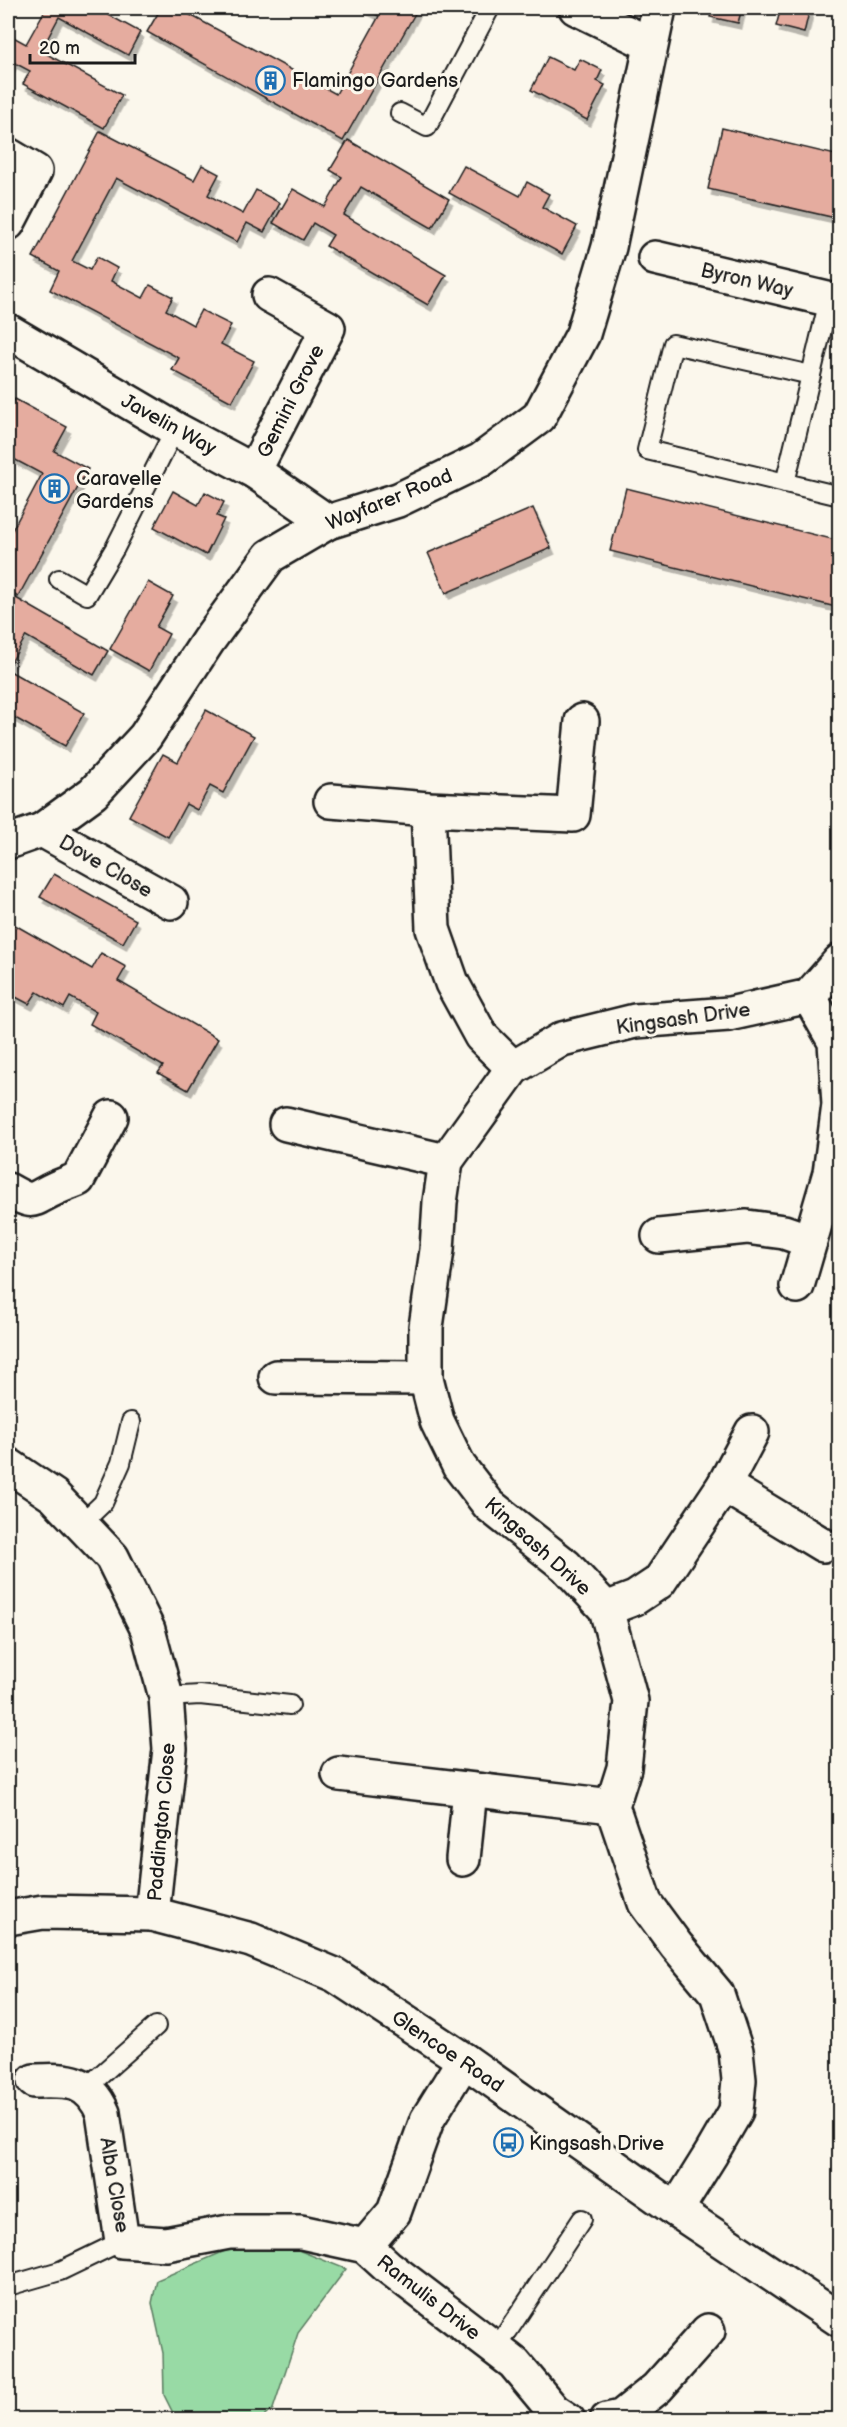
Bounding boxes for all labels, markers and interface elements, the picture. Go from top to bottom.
scale bar [30,27,135,65]
text: 20 m [39,38,80,59]
building icon: Flamingo Gardens [255,64,287,96]
place label: Flamingo Gardens [292,69,458,93]
street label: Byron Way [698,259,795,303]
street label: Gemini Grove [252,341,330,462]
street label: Javelin Way [117,389,220,461]
street label: Wayfarer Road [323,464,456,536]
place label: Caravelle Gardens [76,467,162,514]
building icon: Caravelle Gardens [39,473,71,505]
street label: Dove Close [55,831,157,903]
street label: Kingsash Drive [615,998,752,1040]
street label: Kingsash Drive [479,1493,596,1601]
street label: Paddington Close [143,1742,181,1902]
street label: Glencoe Road [387,2006,508,2098]
bus stop icon: Kingsash Drive [492,2127,524,2159]
place label: Kingsash Drive [529,2132,664,2156]
street label: Alba Close [94,2136,134,2235]
street label: Ramulis Drive [372,2250,485,2346]

